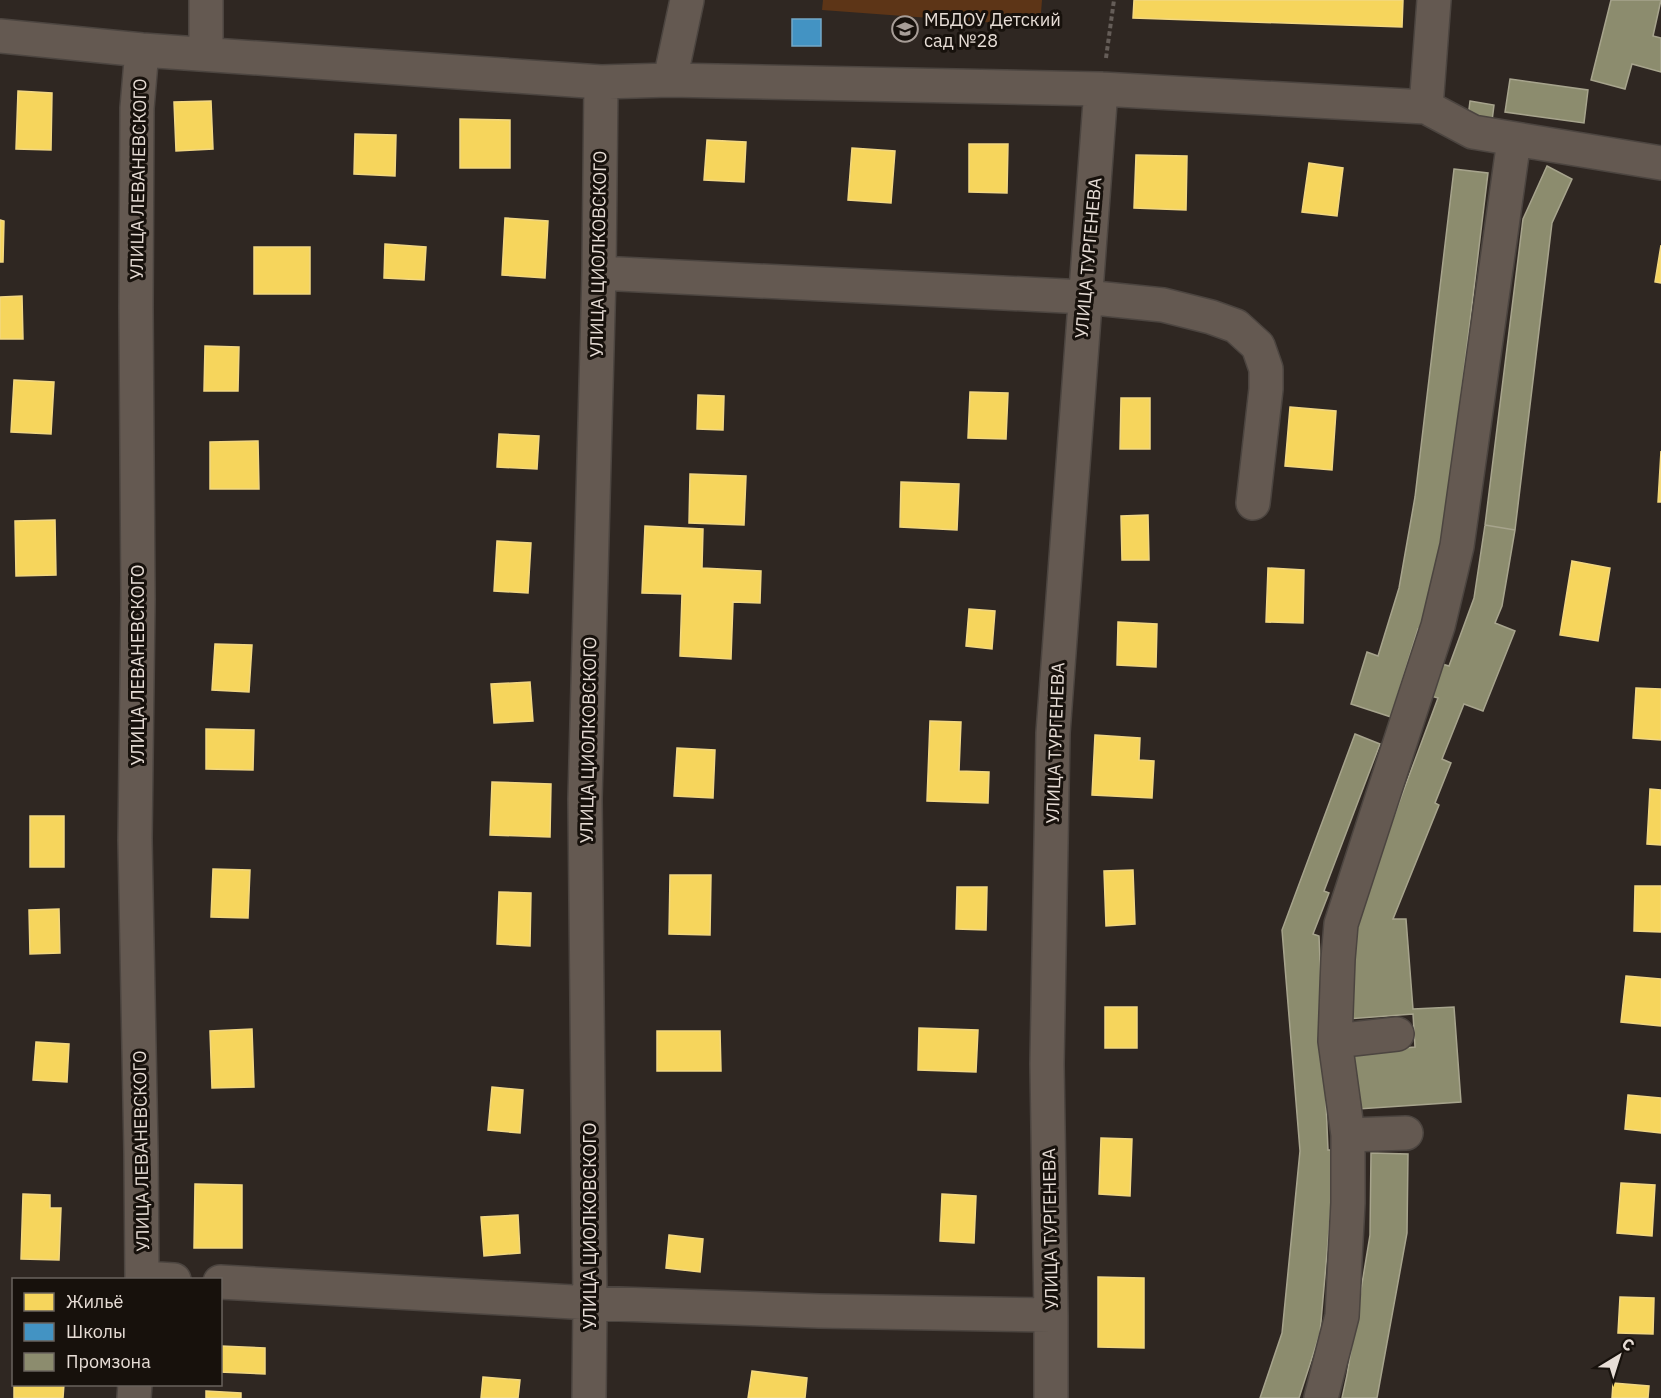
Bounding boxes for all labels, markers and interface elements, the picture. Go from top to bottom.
place label: МБДОУ Детский сад №28 [924,8,1061,52]
school or university icon: МБДОУ Детский сад №28 [890,14,920,44]
street label: УЛИЦА ЛЕВАНЕВСКОГО [125,78,151,280]
street label: УЛИЦА ЦИОЛКОВСКОГО [585,150,611,358]
street label: УЛИЦА ТУРГЕНЕВА [1069,176,1107,340]
street label: УЛИЦА ЛЕВАНЕВСКОГО [126,564,149,766]
street label: УЛИЦА ЦИОЛКОВСКОГО [575,636,601,844]
street label: УЛИЦА ТУРГЕНЕВА [1041,661,1069,824]
street label: УЛИЦА ЛЕВАНЕВСКОГО [128,1050,154,1252]
street label: УЛИЦА ЦИОЛКОВСКОГО [578,1123,601,1329]
street label: УЛИЦА ТУРГЕНЕВА [1037,1148,1063,1310]
legend [12,1278,222,1386]
text: Жильё [66,1290,124,1313]
text: Школы [66,1320,126,1343]
north arrow [1589,1326,1649,1386]
text: С [1618,1333,1638,1355]
text: Промзона [66,1350,151,1373]

